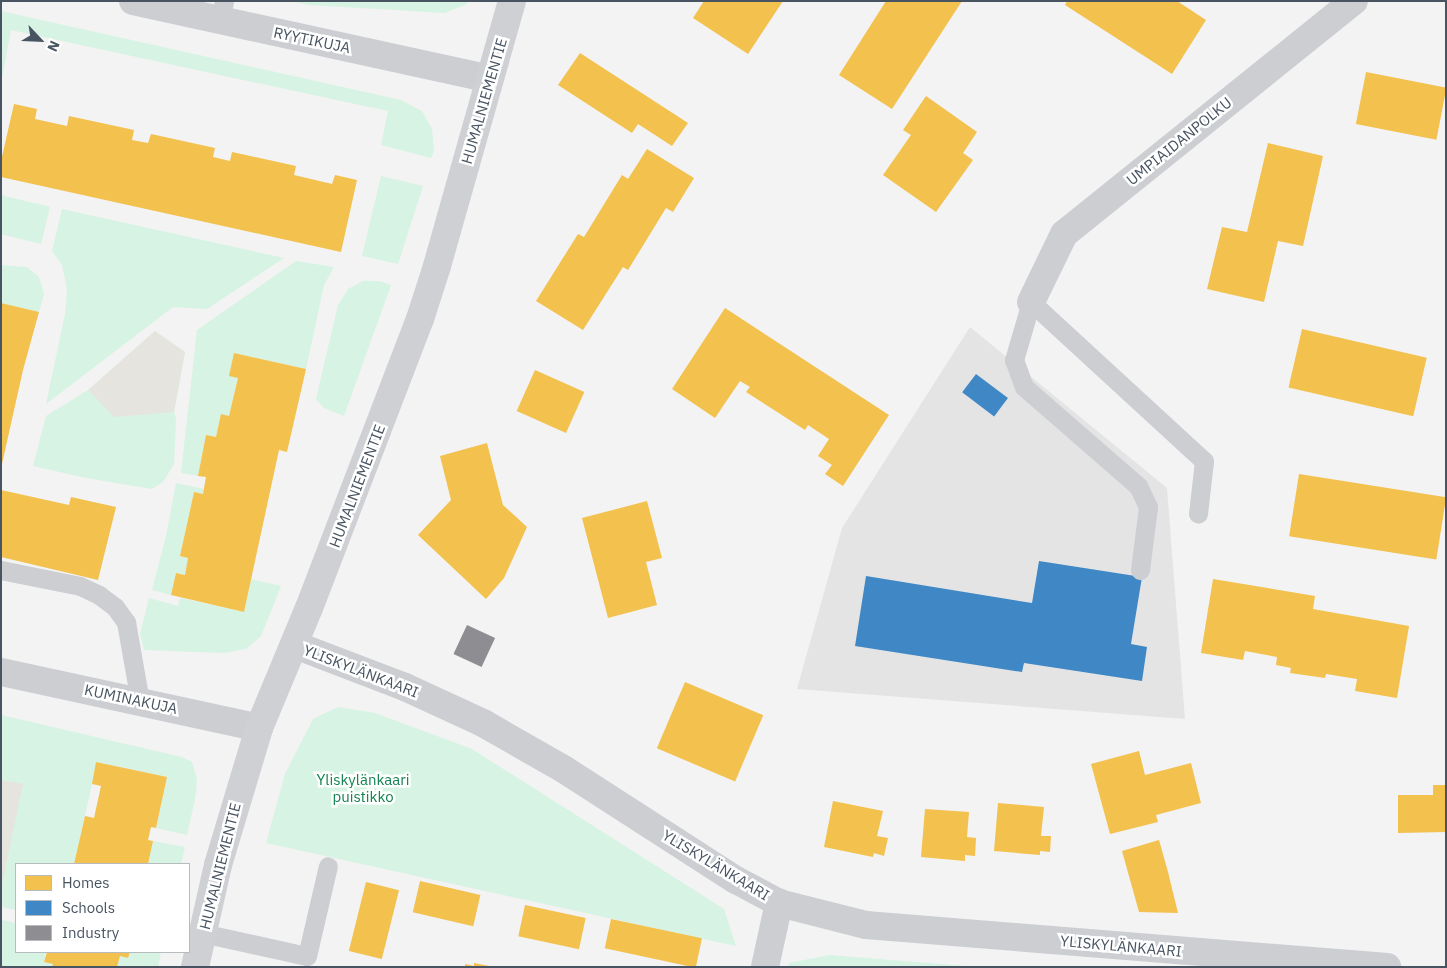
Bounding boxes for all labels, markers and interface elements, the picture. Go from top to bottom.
north arrow [15,15,65,65]
street label: RYYTIKUJA [272,23,352,57]
street label: HUMALNIEMENTIE [457,36,511,166]
text: N [43,38,64,55]
street label: UMPIAIDANPOLKU [1123,93,1235,189]
street label: HUMALNIEMENTIE [325,422,389,550]
street label: YLISKYLÄNKAARI [301,641,421,701]
street label: KUMINAKUJA [83,680,179,718]
park label: Yliskylänkaari puistikko [316,770,410,805]
street label: HUMALNIEMENTIE [196,801,244,931]
street label: YLISKYLÄNKAARI [659,826,773,904]
legend [15,863,190,953]
text: Homes [62,873,110,892]
text: Schools [62,898,115,917]
text: Industry [62,923,119,942]
street label: YLISKYLÄNKAARI [1060,932,1182,960]

